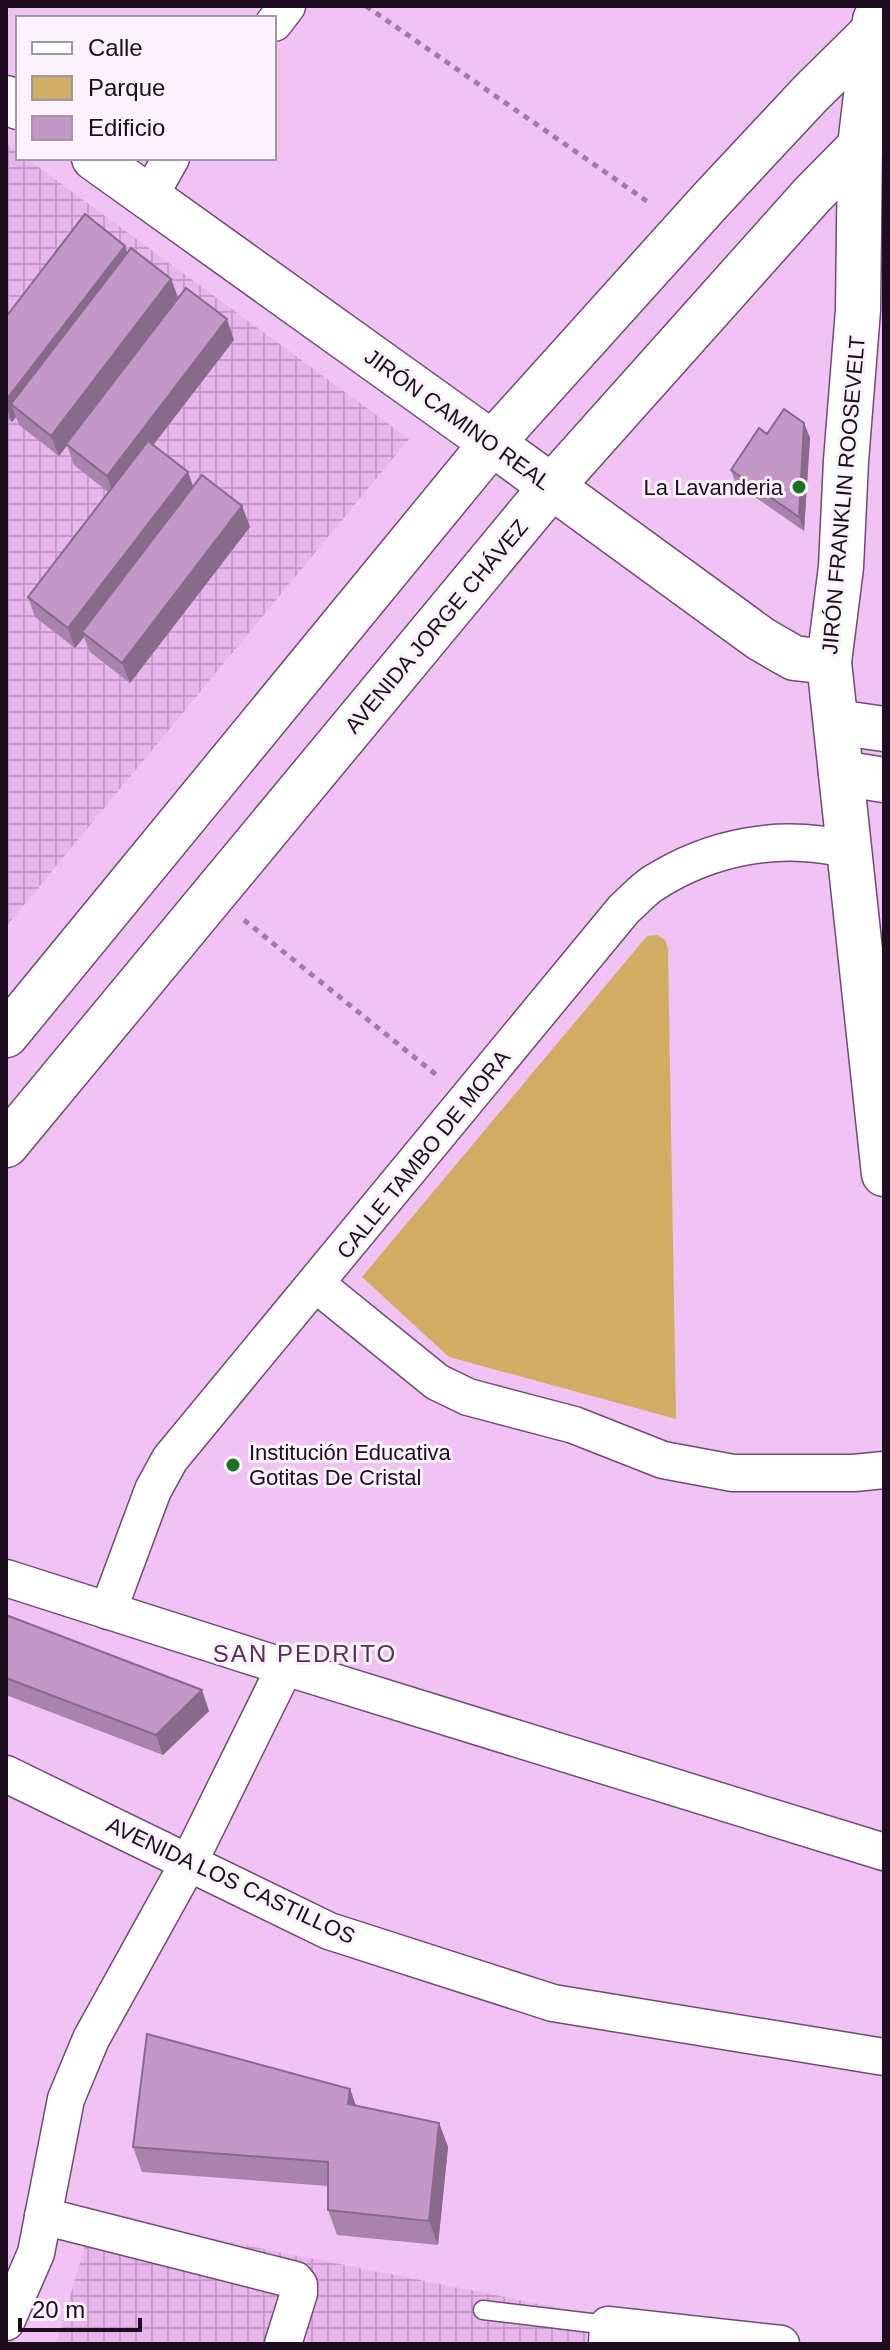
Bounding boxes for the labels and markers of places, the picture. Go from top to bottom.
place label: La Lavanderia [644,475,784,500]
marker: La Lavanderia [790,478,808,496]
place label: Institución Educativa Gotitas De Cristal [249,1440,452,1490]
marker: Institución Educativa Gotitas De Cristal [224,1456,242,1474]

